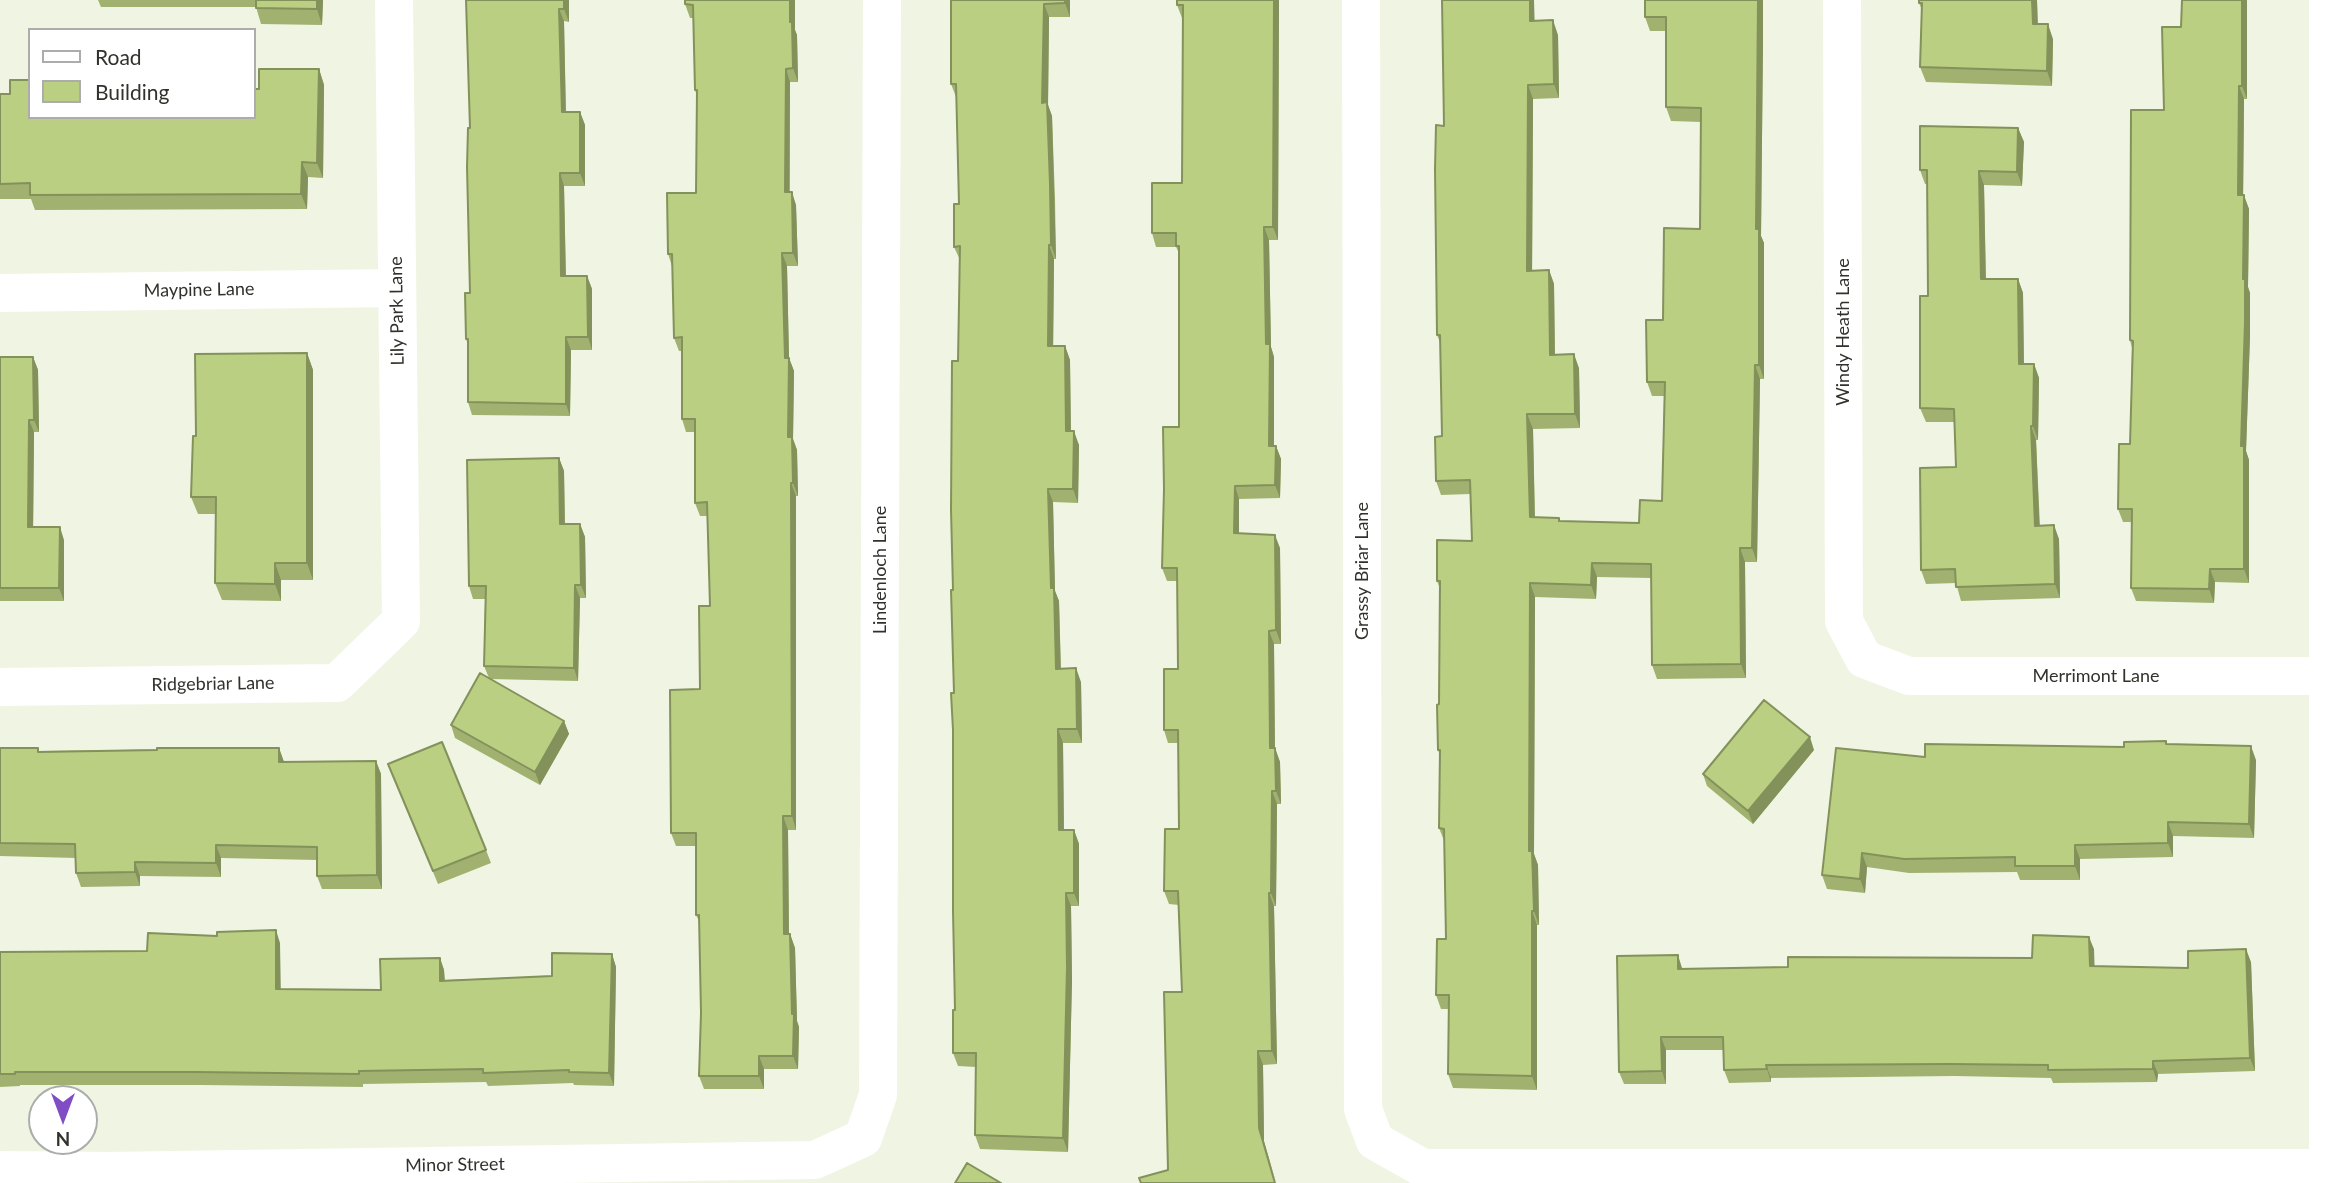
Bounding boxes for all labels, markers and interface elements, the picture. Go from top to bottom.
legend [28,28,256,119]
text: Road [95,44,142,69]
text: Building [95,79,170,104]
street label: Lily Park Lane [385,256,409,366]
street label: Windy Heath Lane [1832,258,1854,406]
street label: Maypine Lane [143,278,255,302]
street label: Grassy Briar Lane [1351,502,1373,640]
street label: Lindenloch Lane [869,506,891,634]
street label: Merrimont Lane [2032,665,2160,687]
street label: Ridgebriar Lane [151,672,275,696]
north arrow [28,1085,98,1155]
text: N [56,1128,70,1151]
street label: Minor Street [405,1153,505,1177]

